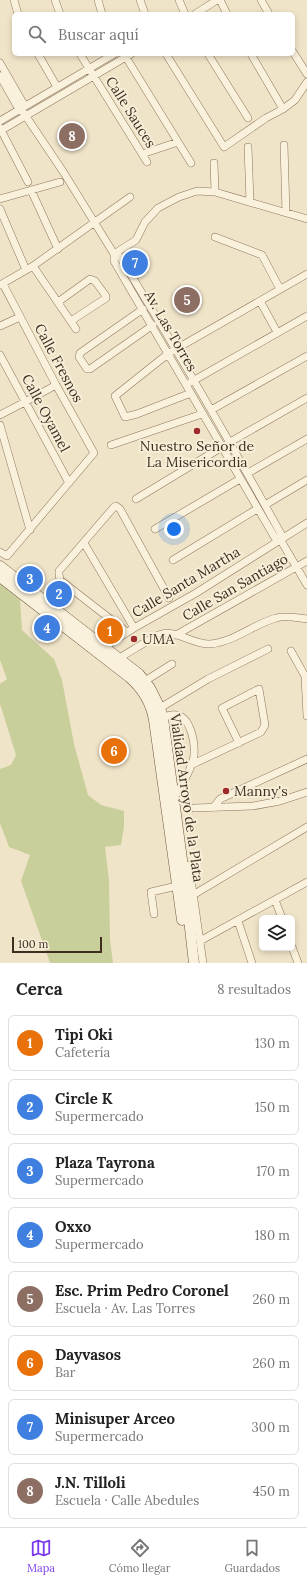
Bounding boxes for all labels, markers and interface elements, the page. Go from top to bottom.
search box [12,12,295,56]
icon: search [26,23,48,45]
text: Buscar aquí [58,25,139,44]
street label: Calle Sauces [102,73,160,151]
pin: 8 [59,121,85,151]
pin: 7 [122,248,148,278]
pin: 5 [174,285,200,315]
street label: Av. Las Torres [140,286,201,375]
street label: Calle Fresnos [31,321,87,405]
street label: Calle Oyamel [18,371,74,455]
marker: Nuestro Señor de La Misericordia [192,426,202,436]
place label: Nuestro Señor de La Misericordia [140,437,255,471]
your location [164,519,184,539]
street label: Calle Santa Martha [129,543,243,621]
street label: Calle San Santiago [179,549,291,625]
pin: 3 [17,564,43,594]
pin: 2 [46,579,72,609]
pin: 4 [34,613,60,643]
pin: 1 [97,616,123,646]
place label: UMA [142,630,174,648]
marker: UMA [129,634,139,644]
street label: Vialidad Arroyo de la Plata [166,712,208,883]
pin: 6 [101,736,127,766]
place label: Manny's [234,782,288,800]
marker: Manny's [221,786,231,796]
map controls [259,915,295,951]
button: layers [259,915,295,951]
scale bar [12,935,102,954]
text: 100 m [18,937,48,951]
text: Cerca [16,978,63,1000]
text: 8 resultados [217,981,291,998]
text: Tipi Oki [55,1025,113,1044]
text: 1 [27,1035,33,1052]
text: 130 m [255,1035,290,1052]
text: Cafetería [55,1044,110,1061]
text: Circle K [55,1089,112,1108]
text: 2 [27,1099,33,1116]
text: 150 m [255,1099,290,1116]
text: Supermercado [55,1108,144,1125]
text: Plaza Tayrona [55,1153,155,1172]
text: 3 [26,1163,34,1180]
text: 170 m [256,1163,290,1180]
text: Supermercado [55,1172,144,1189]
text: Oxxo [55,1217,91,1236]
text: 4 [26,1227,34,1244]
text: 180 m [255,1227,290,1244]
text: Supermercado [55,1236,144,1253]
text: Esc. Prim Pedro Coronel [55,1281,229,1300]
text: 5 [26,1291,34,1308]
text: 260 m [252,1291,290,1308]
text: Escuela · Av. Las Torres [55,1300,195,1317]
text: Dayvasos [55,1345,121,1364]
text: 6 [26,1355,34,1372]
text: 260 m [252,1355,290,1372]
text: Bar [55,1364,75,1381]
text: Minisuper Arceo [55,1409,175,1428]
text: 7 [27,1419,33,1436]
text: 300 m [252,1419,290,1436]
text: Supermercado [55,1428,144,1445]
text: J.N. Tilloli [55,1473,126,1492]
text: 8 [26,1483,34,1500]
text: 450 m [253,1483,290,1500]
text: Escuela · Calle Abedules [55,1492,199,1509]
tab: Mapa [27,1537,55,1575]
tab: Cómo llegar [109,1537,171,1575]
tab: Guardados [224,1537,280,1575]

